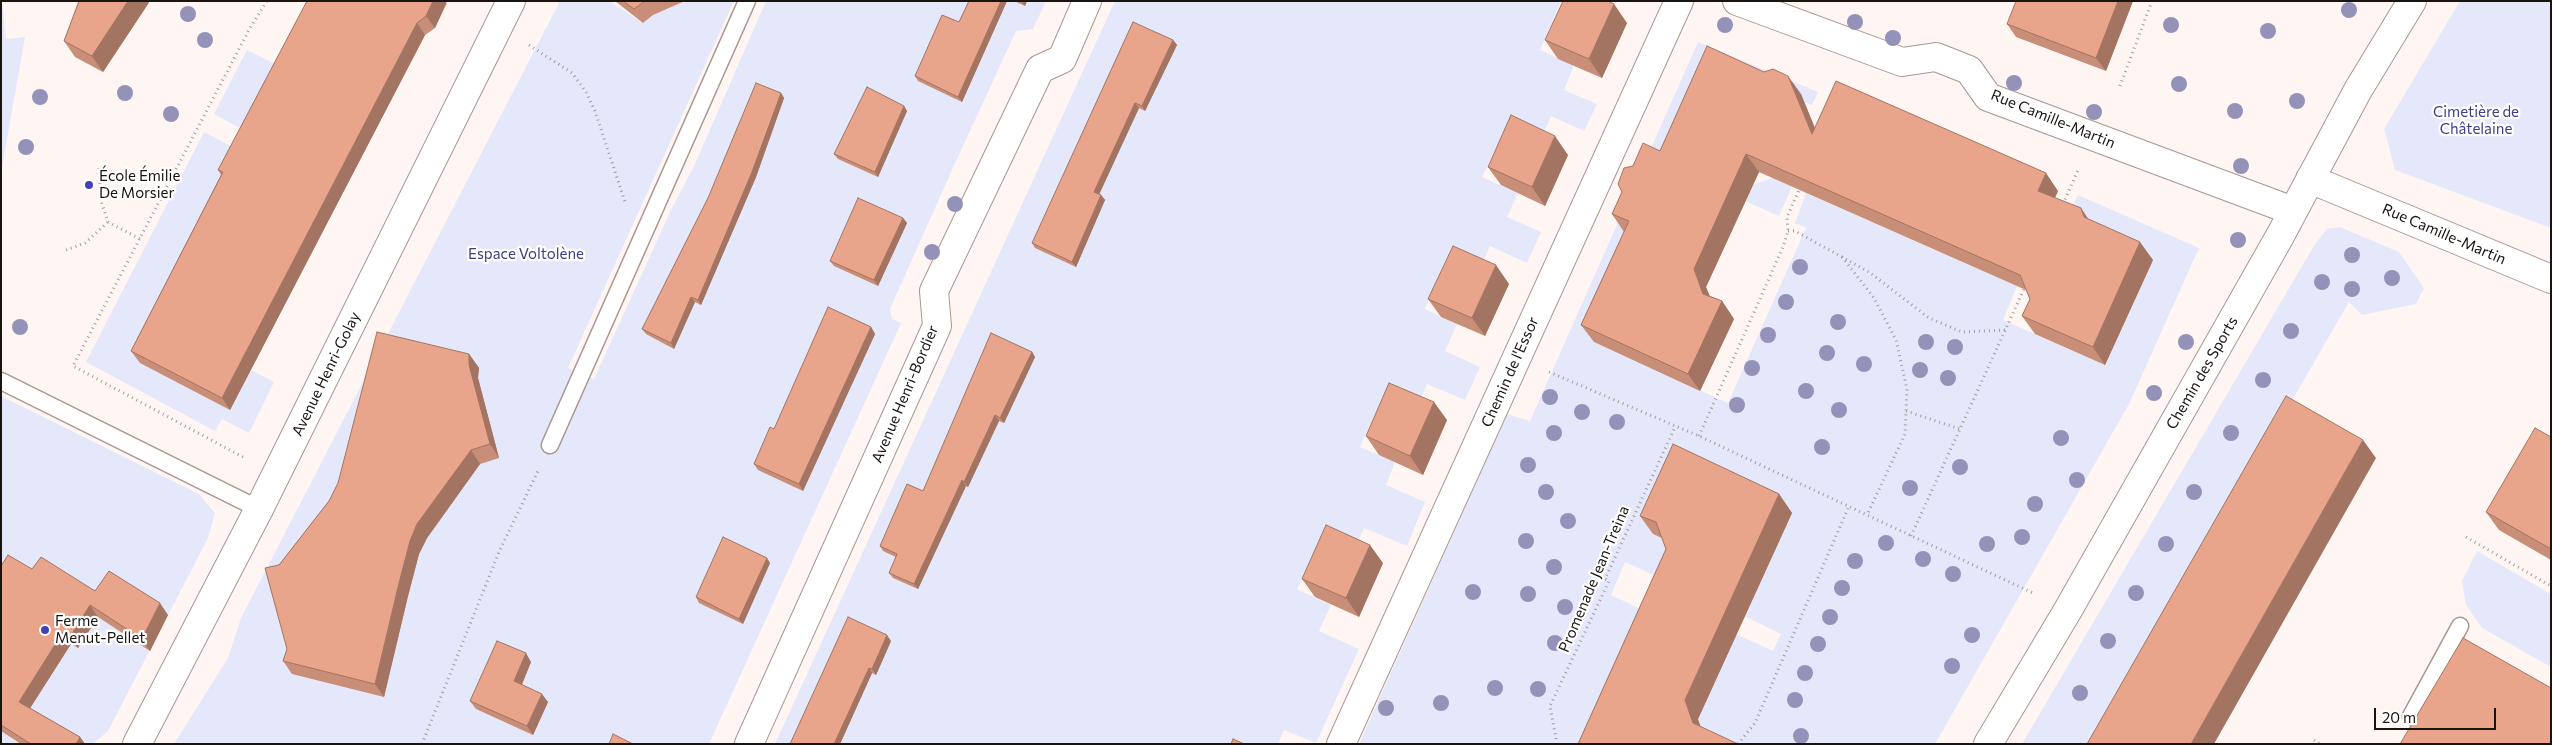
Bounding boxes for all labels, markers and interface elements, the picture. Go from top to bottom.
street label: Rue Camille-Martin [1988,86,2118,152]
park label: Cimetière de Châtelaine [2433,103,2519,138]
place label: École Émilie De Morsier [99,167,180,202]
marker: École Émilie De Morsier [83,179,95,191]
street label: Rue Camille-Martin [2379,200,2509,268]
park label: Espace Voltolène [468,245,584,263]
street label: Avenue Henri-Golay [288,309,364,439]
street label: Chemin des Sports [2162,313,2242,433]
street label: Chemin de l'Essor [1478,314,1542,430]
street label: Avenue Henri-Bordier [868,323,942,465]
street label: Promenade Jean-Treina [1555,503,1633,655]
place label: Ferme Menut-Pellet [55,612,145,647]
marker: Ferme Menut-Pellet [39,624,51,636]
scale bar [2377,698,2500,730]
text: 20 m [2382,708,2416,726]

